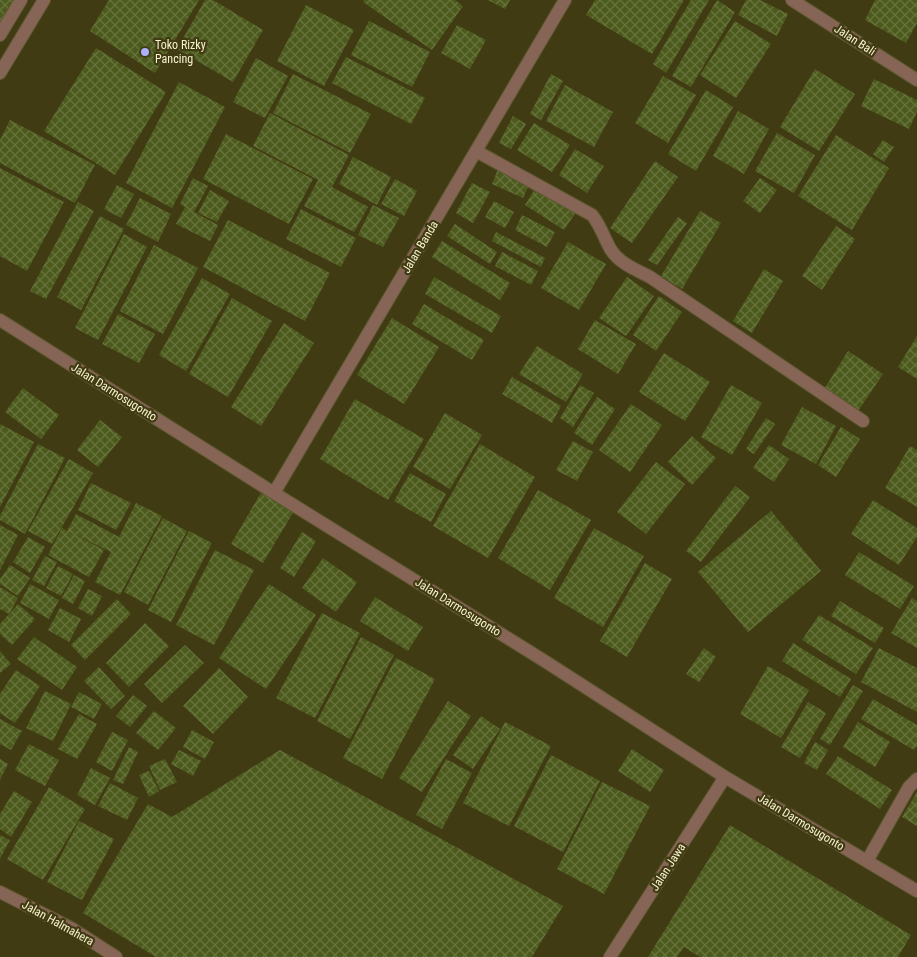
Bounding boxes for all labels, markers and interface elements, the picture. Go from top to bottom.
street label: Jalan Bali [832,21,878,59]
place label: Toko Rizky Pancing [155,38,206,66]
marker: Toko Rizky Pancing [139,46,151,58]
street label: Jalan Banda [399,218,441,276]
street label: Jalan Darmosugonto [69,360,159,424]
street label: Jalan Darmosugonto [413,575,503,639]
street label: Jalan Darmosugonto [755,791,847,853]
street label: Jalan Jawa [648,840,689,893]
street label: Jalan Halmahera [20,898,97,949]

